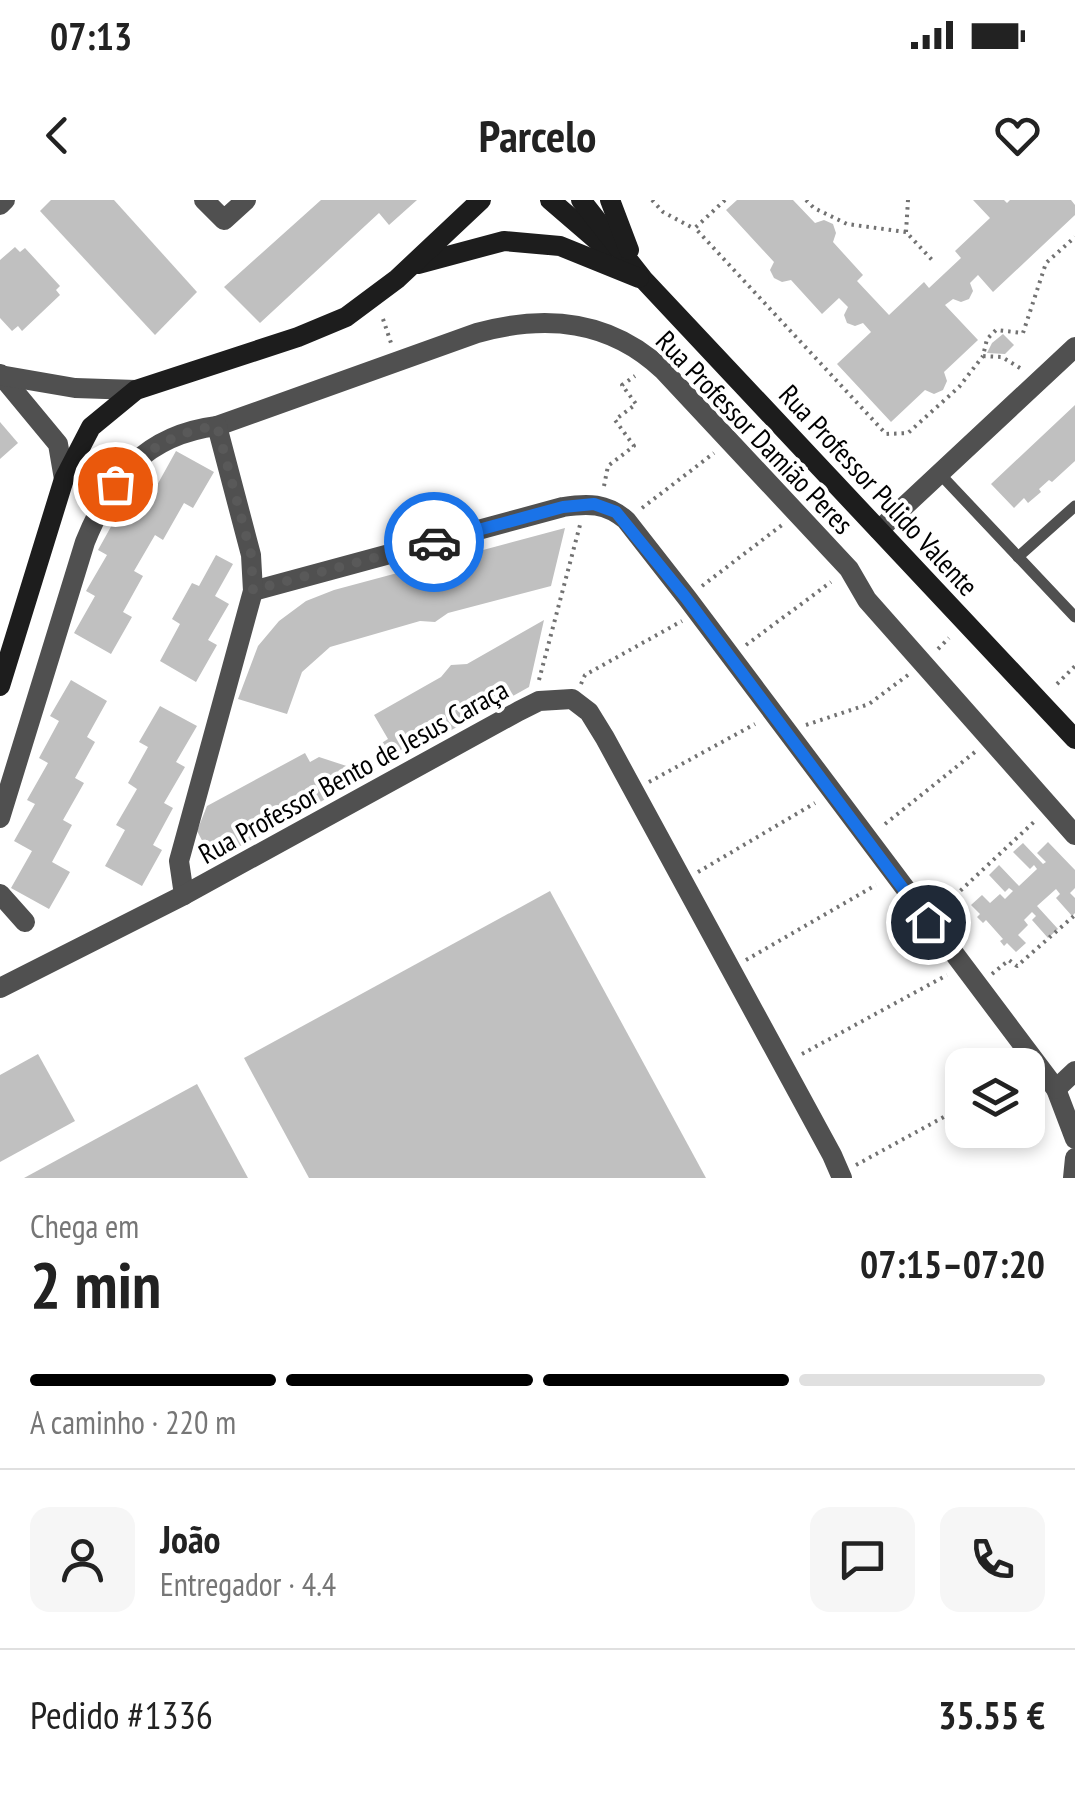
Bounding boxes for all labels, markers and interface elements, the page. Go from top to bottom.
text: 07:13 [50,11,132,60]
text: Parcelo [479,106,596,164]
icon: back [30,108,85,163]
icon: heart [990,108,1045,163]
street label: Rua Professor Damião Peres [648,322,862,542]
street label: Rua Professor Pulido Valente [771,377,987,603]
pin [73,442,158,527]
icon: bag [88,457,143,512]
courier [384,492,484,592]
icon: car [407,515,462,570]
street label: Rua Professor Bento de Jesus Caraça [192,670,514,872]
pin [886,880,971,965]
icon: home [901,895,956,950]
map controls [945,1048,1045,1148]
button: layers [945,1048,1045,1148]
text: Chega em [30,1205,139,1247]
text: 07:15–07:20 [860,1239,1045,1288]
text: 2 min [30,1242,161,1326]
text: A caminho · 220 m [30,1401,236,1443]
button: person [30,1507,135,1612]
button: chat [810,1507,915,1612]
button: phone [940,1507,1045,1612]
text: João [160,1514,221,1563]
text: Entregador · 4.4 [160,1563,336,1605]
text: Pedido #1336 [30,1690,213,1739]
text: 35.55 € [938,1690,1045,1739]

